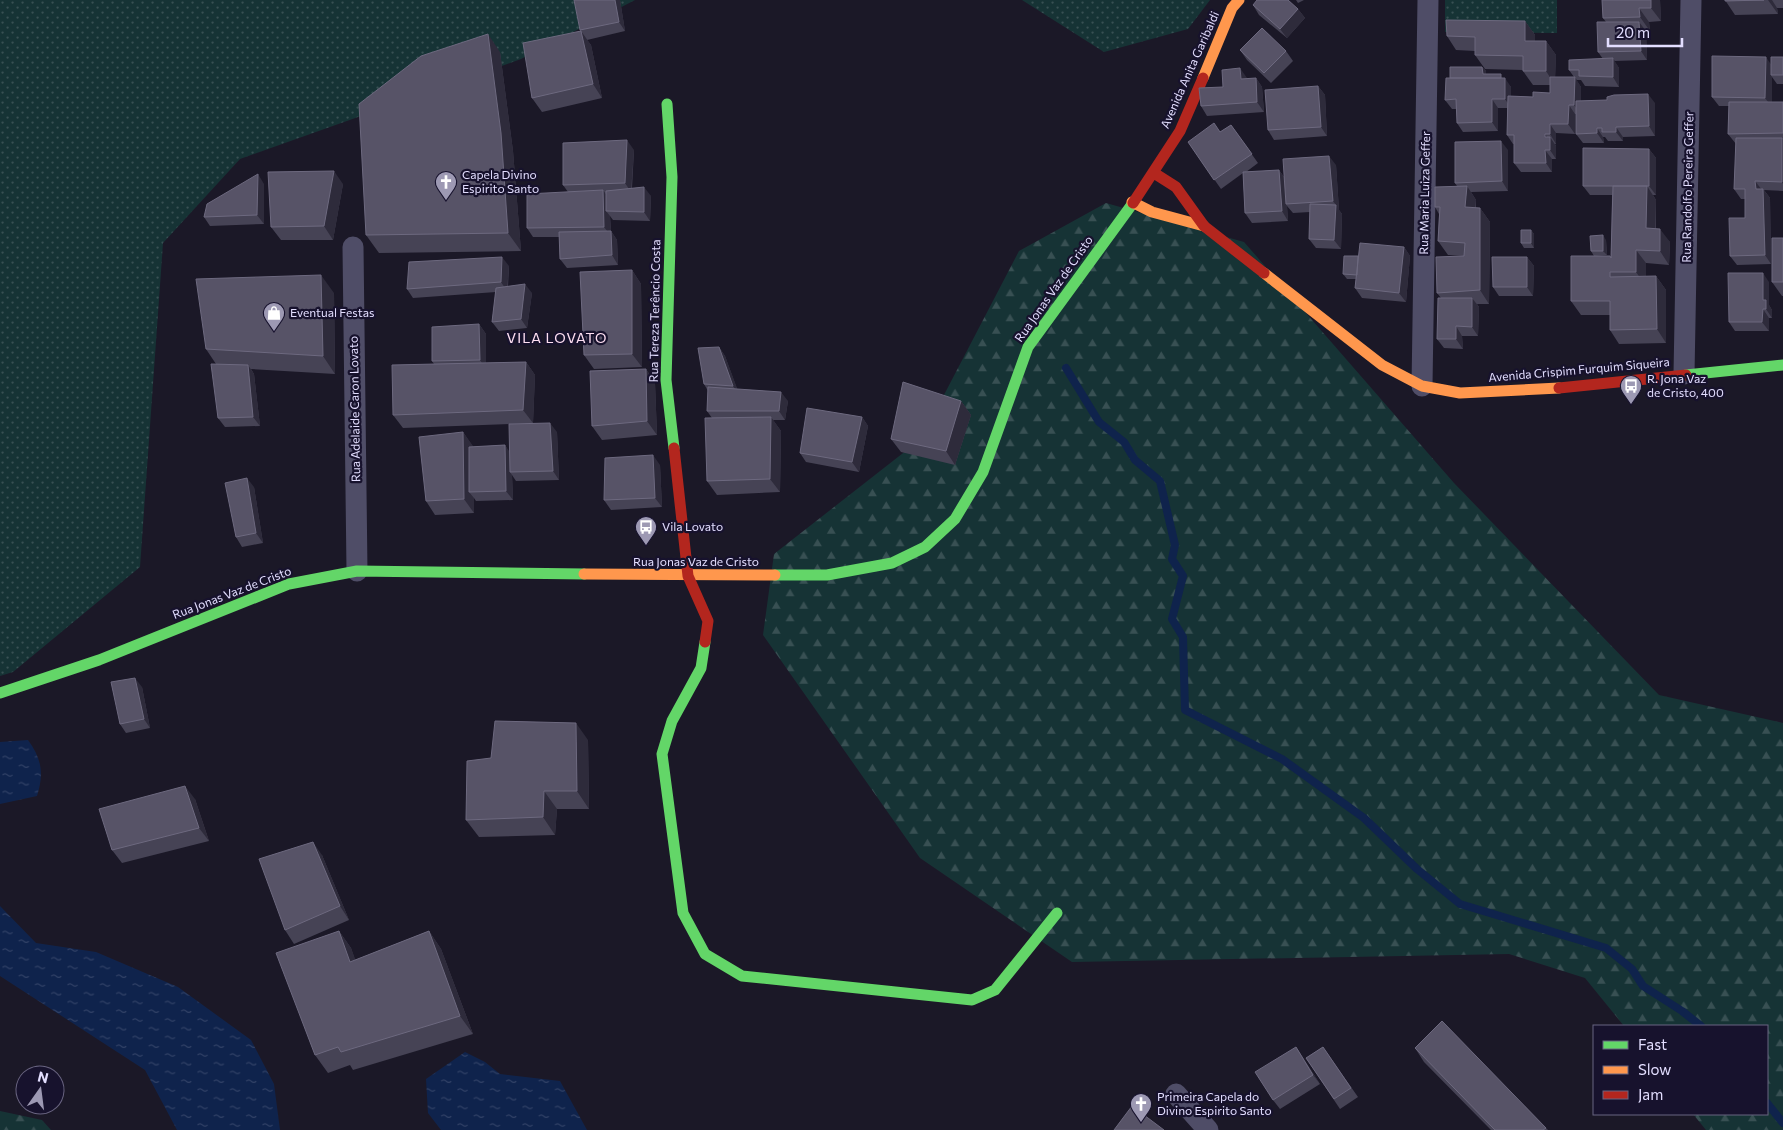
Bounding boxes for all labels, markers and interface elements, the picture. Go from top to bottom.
street label: Avenida Anita Garibaldi [1157,9,1221,130]
scale bar [1608,15,1682,47]
text: 20 m [1616,23,1650,41]
street label: Rua Randolfo Pereira Geffer [1679,111,1695,263]
street label: Rua Maria Luiza Geffer [1416,131,1432,255]
place label: Capela Divino Espirito Santo [462,167,539,195]
church icon: Capela Divino Espirito Santo [434,170,458,201]
street label: Rua Jonas Vaz de Cristo [1011,233,1096,345]
street label: Rua Tereza Terêncio Costa [646,239,662,383]
shop icon: Eventual Festas [262,301,286,332]
place label: Eventual Festas [290,305,374,319]
district label: VILA LOVATO [507,329,607,346]
street label: Rua Adelaide Caron Lovato [346,336,362,482]
street label: Avenida Crispim Furquim Siqueira [1488,354,1670,384]
place label: R. Jona Vaz de Cristo, 400 [1647,371,1724,399]
bus stop icon: R. Jona Vaz de Cristo, 400 [1619,374,1643,405]
bus stop icon: Vila Lovato [634,515,658,546]
place label: Vila Lovato [662,519,723,533]
street label: Rua Jonas Vaz de Cristo [633,554,759,569]
street label: Rua Jonas Vaz de Cristo [170,563,293,622]
legend [1593,1025,1768,1115]
text: Fast [1638,1035,1667,1053]
text: Slow [1638,1060,1671,1078]
north arrow [15,1065,65,1115]
text: N [36,1067,50,1086]
text: Jam [1638,1085,1663,1103]
place label: Primeira Capela do Divino Espirito Santo [1157,1089,1272,1117]
church icon: Primeira Capela do Divino Espirito Santo [1129,1092,1153,1123]

